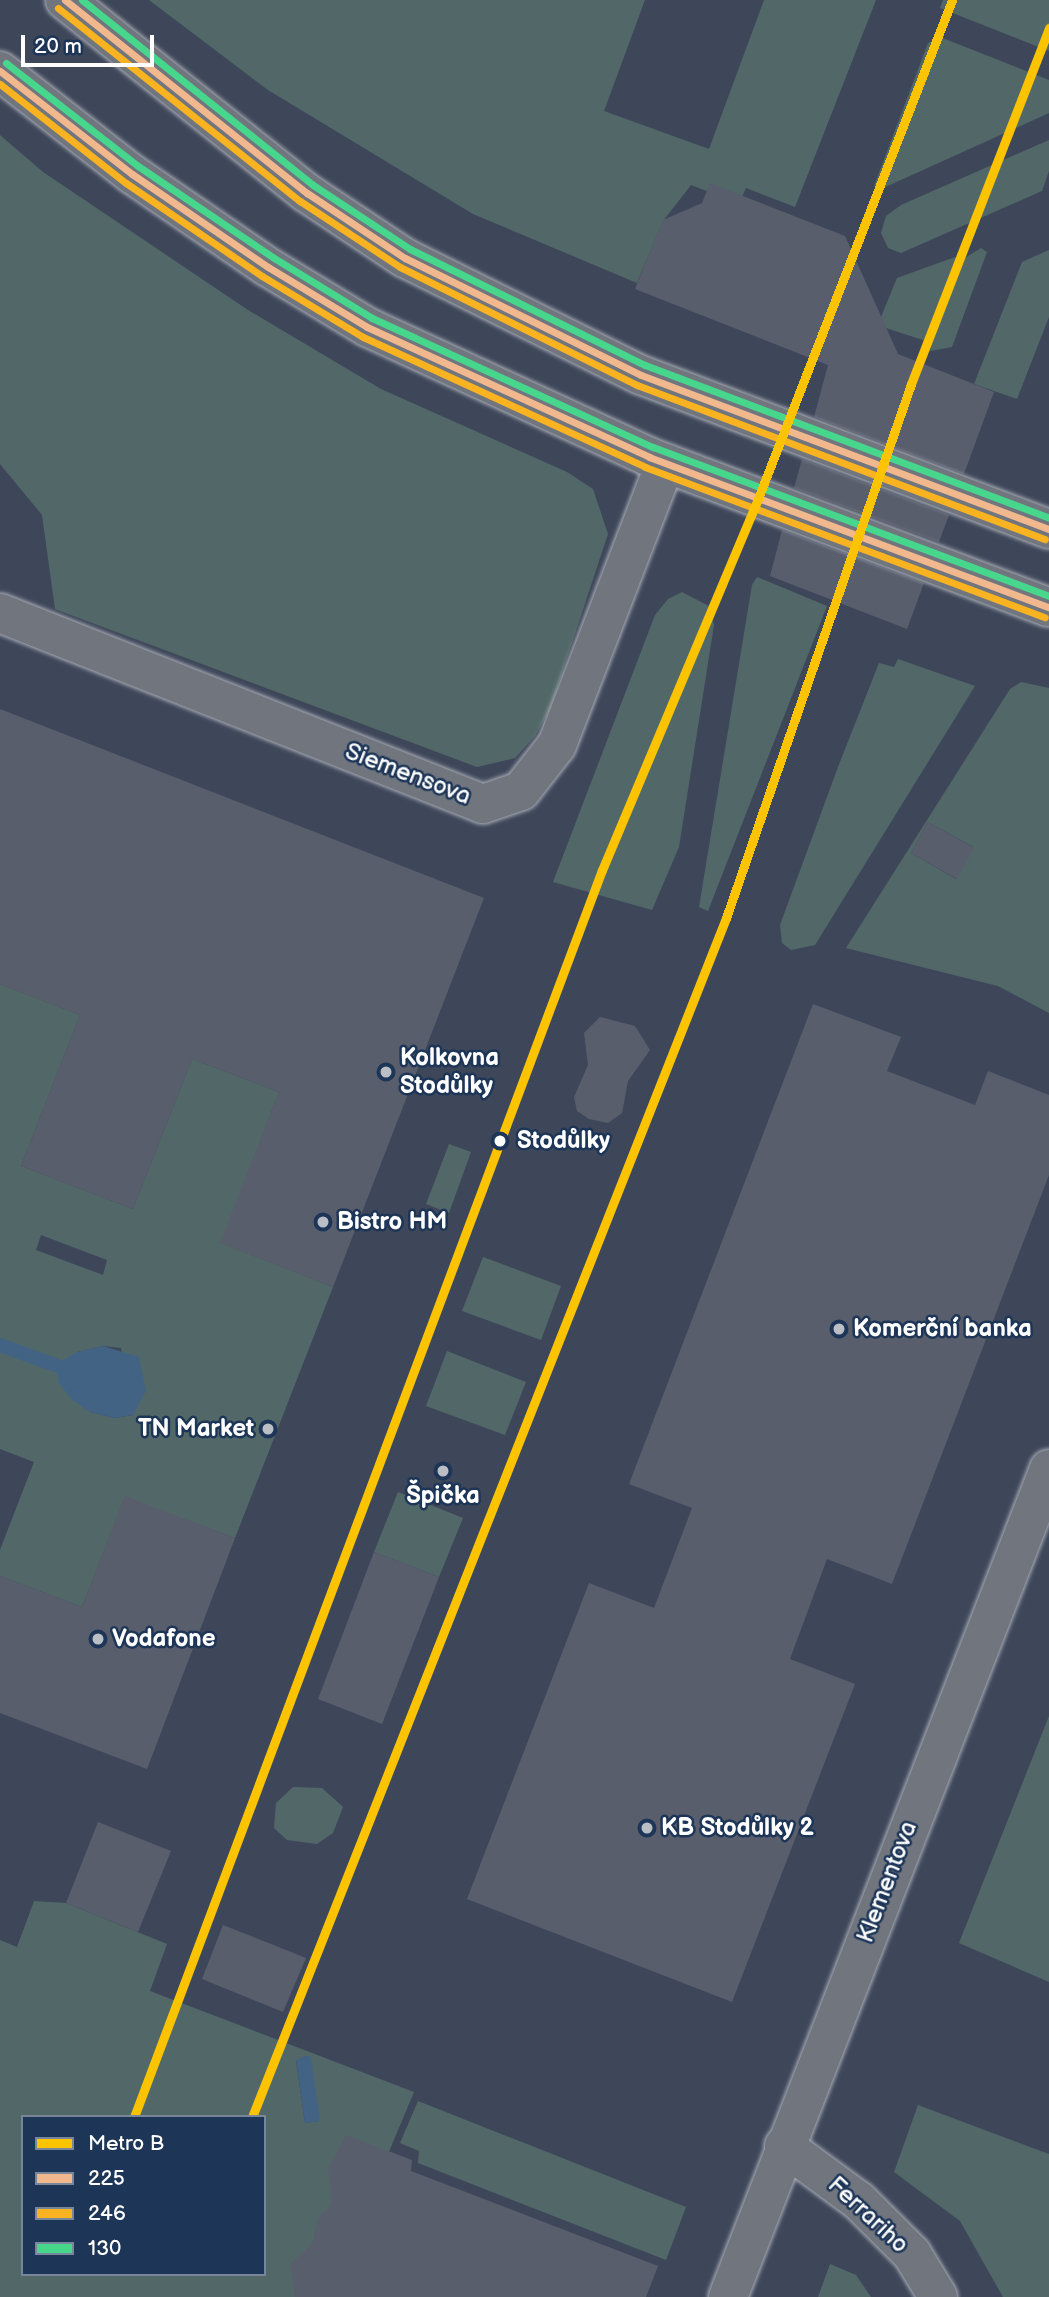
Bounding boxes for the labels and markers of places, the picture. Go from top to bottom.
place label: Kolkovna Stodůlky [400,1044,499,1100]
marker: Kolkovna Stodůlky [378,1064,394,1080]
place label: Stodůlky [517,1127,610,1155]
marker: Stodůlky [489,1130,511,1152]
place label: Bistro HM [337,1208,447,1236]
marker: Bistro HM [315,1214,331,1230]
place label: Komerční banka [853,1315,1032,1343]
marker: Komerční banka [831,1321,847,1337]
place label: TN Market [138,1415,254,1443]
marker: TN Market [260,1421,276,1437]
marker: Špička [435,1463,451,1479]
place label: Špička [406,1482,480,1510]
place label: Vodafone [112,1625,216,1653]
marker: Vodafone [90,1631,106,1647]
place label: KB Stodůlky 2 [661,1814,815,1842]
marker: KB Stodůlky 2 [639,1820,655,1836]

